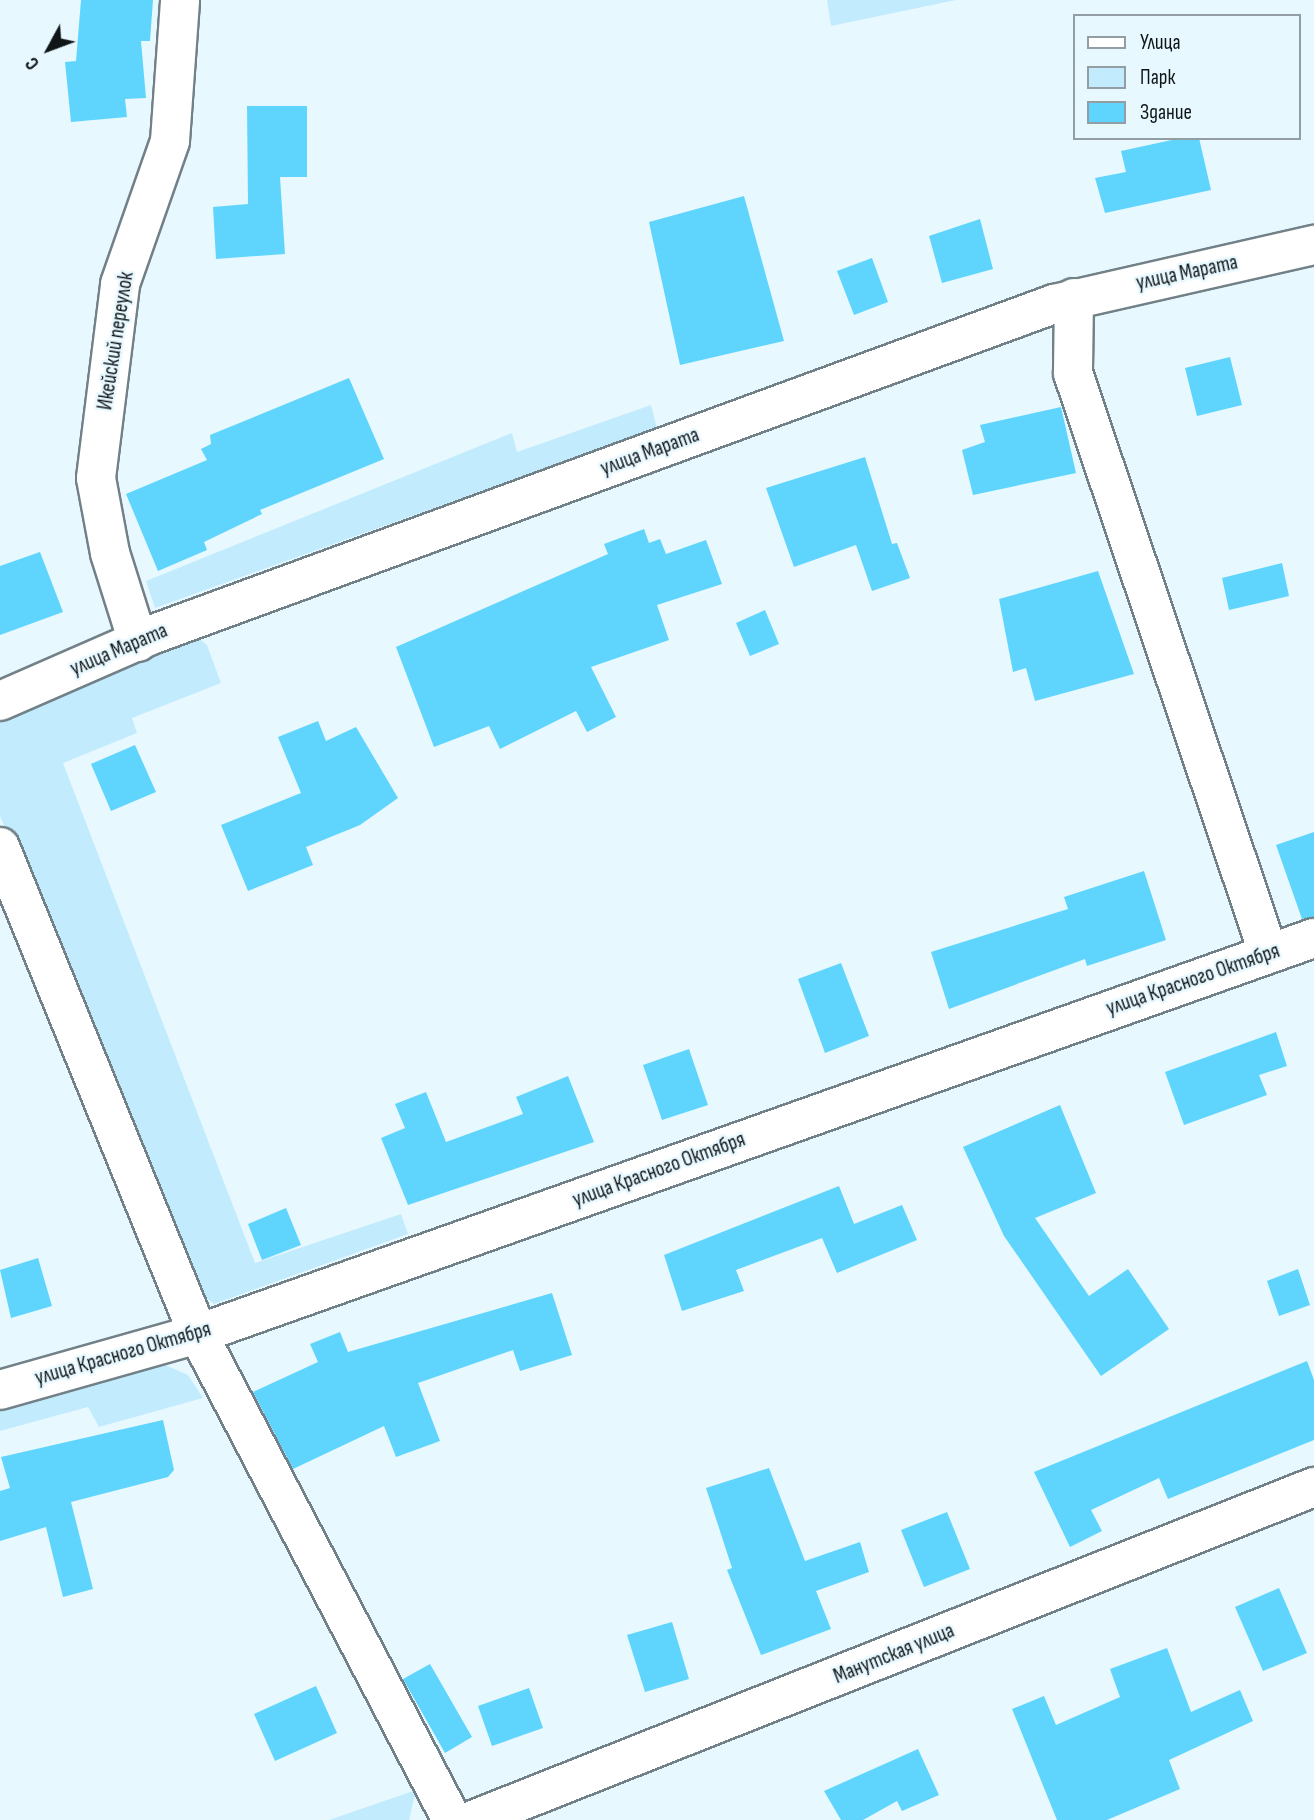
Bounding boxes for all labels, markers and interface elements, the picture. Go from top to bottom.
north arrow [14,14,84,84]
legend [1072,14,1300,140]
text: Улица [1140,30,1181,55]
text: С [21,52,45,74]
text: Парк [1140,65,1175,90]
text: Здание [1140,100,1192,125]
street label: улица Марата [1134,250,1240,296]
street label: Икейский переулок [93,270,139,412]
street label: улица Марата [597,423,703,481]
street label: улица Марата [67,618,171,682]
street label: улица Красного Октября [1103,939,1283,1021]
street label: улица Красного Октября [569,1127,749,1213]
street label: улица Красного Октября [32,1317,214,1391]
street label: Манутская улица [830,1618,958,1690]

